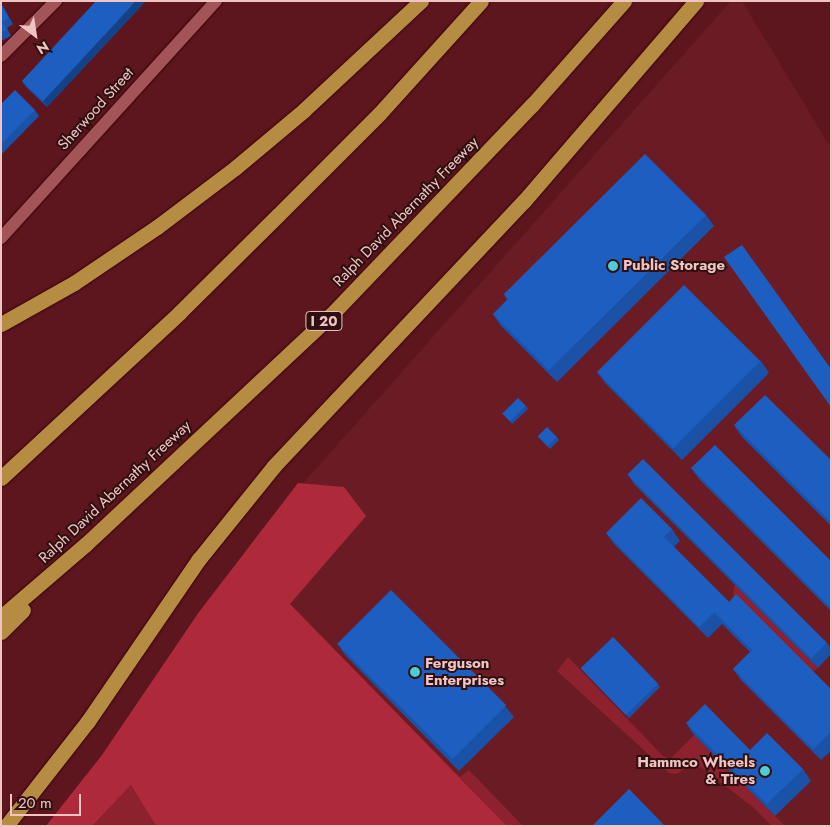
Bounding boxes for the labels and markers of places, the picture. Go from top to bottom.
place label: Public Storage [623,257,725,275]
marker: Public Storage [607,260,619,272]
place label: Ferguson Enterprises [425,654,504,689]
marker: Ferguson Enterprises [409,666,421,678]
place label: Hammco Wheels & Tires [637,753,755,788]
marker: Hammco Wheels & Tires [759,765,771,777]

